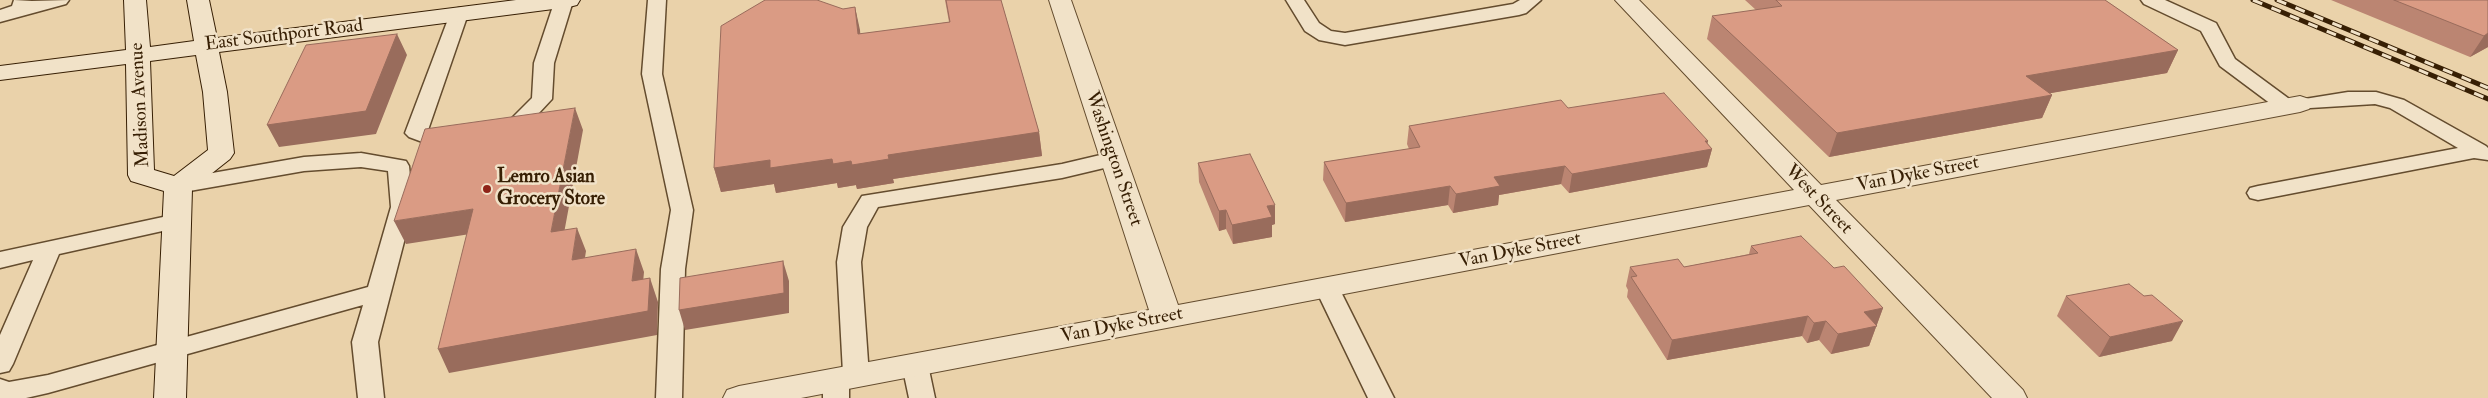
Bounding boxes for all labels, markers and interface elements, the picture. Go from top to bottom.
street label: East Southport Road [203,15,365,57]
street label: Madison Avenue [126,42,156,168]
street label: Washington Street [1079,89,1147,229]
street label: Van Dyke Street [1855,152,1981,198]
street label: West Street [1779,160,1857,240]
place label: Lemro Asian Grocery Store [497,167,605,211]
marker: Lemro Asian Grocery Store [481,183,493,195]
street label: Van Dyke Street [1457,228,1583,274]
street label: Van Dyke Street [1059,303,1185,349]

